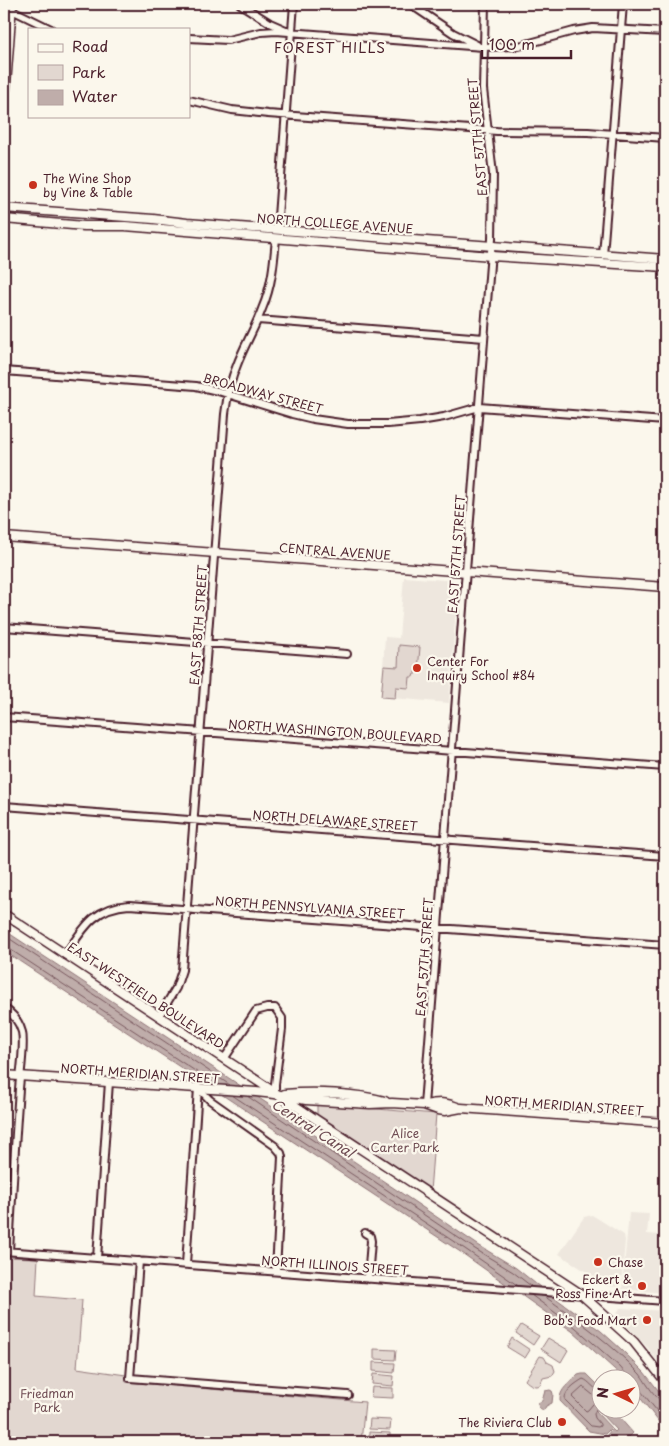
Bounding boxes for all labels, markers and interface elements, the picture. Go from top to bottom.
legend [28,28,190,118]
scale bar [482,28,570,60]
text: 100 m [489,32,535,55]
text: Road [72,34,108,57]
district label: FOREST HILLS [274,37,386,58]
text: Park [72,60,106,83]
street label: EAST 57TH STREET [463,76,491,197]
text: Water [72,84,117,107]
place label: The Wine Shop by Vine & Table [43,169,133,201]
marker: The Wine Shop by Vine & Table [27,179,39,191]
street label: NORTH COLLEGE AVENUE [256,209,414,237]
street label: BROADWAY STREET [201,368,326,418]
street label: EAST 57TH STREET [443,493,469,614]
street label: CENTRAL AVENUE [279,538,391,564]
street label: EAST 58TH STREET [185,563,211,686]
place label: Center For Inquiry School #84 [427,652,535,684]
marker: Center For Inquiry School #84 [411,662,423,674]
street label: NORTH WASHINGTON BOULEVARD [228,715,442,747]
street label: NORTH DELAWARE STREET [252,805,419,835]
street label: NORTH PENNSYLVANIA STREET [215,891,406,923]
street label: EAST 57TH STREET [411,896,437,1017]
street label: EAST WESTFIELD BOULEVARD [64,937,228,1053]
street label: NORTH MERIDIAN STREET [60,1058,221,1088]
street label: NORTH MERIDIAN STREET [484,1090,645,1120]
water label: Central Canal [268,1093,360,1164]
park label: Alice Carter Park [371,1124,439,1156]
street label: NORTH ILLINOIS STREET [261,1251,410,1279]
place label: Chase [608,1253,643,1271]
marker: Chase [592,1256,604,1268]
place label: Eckert & Ross Fine Art [555,1270,632,1302]
marker: Eckert & Ross Fine Art [636,1280,648,1292]
place label: Bob's Food Mart [543,1311,637,1329]
marker: Bob's Food Mart [641,1314,653,1326]
north arrow [592,1368,642,1418]
park label: Friedman Park [20,1384,74,1416]
text: N [592,1386,613,1399]
place label: The Riviera Club [458,1413,552,1431]
marker: The Riviera Club [556,1416,568,1428]

